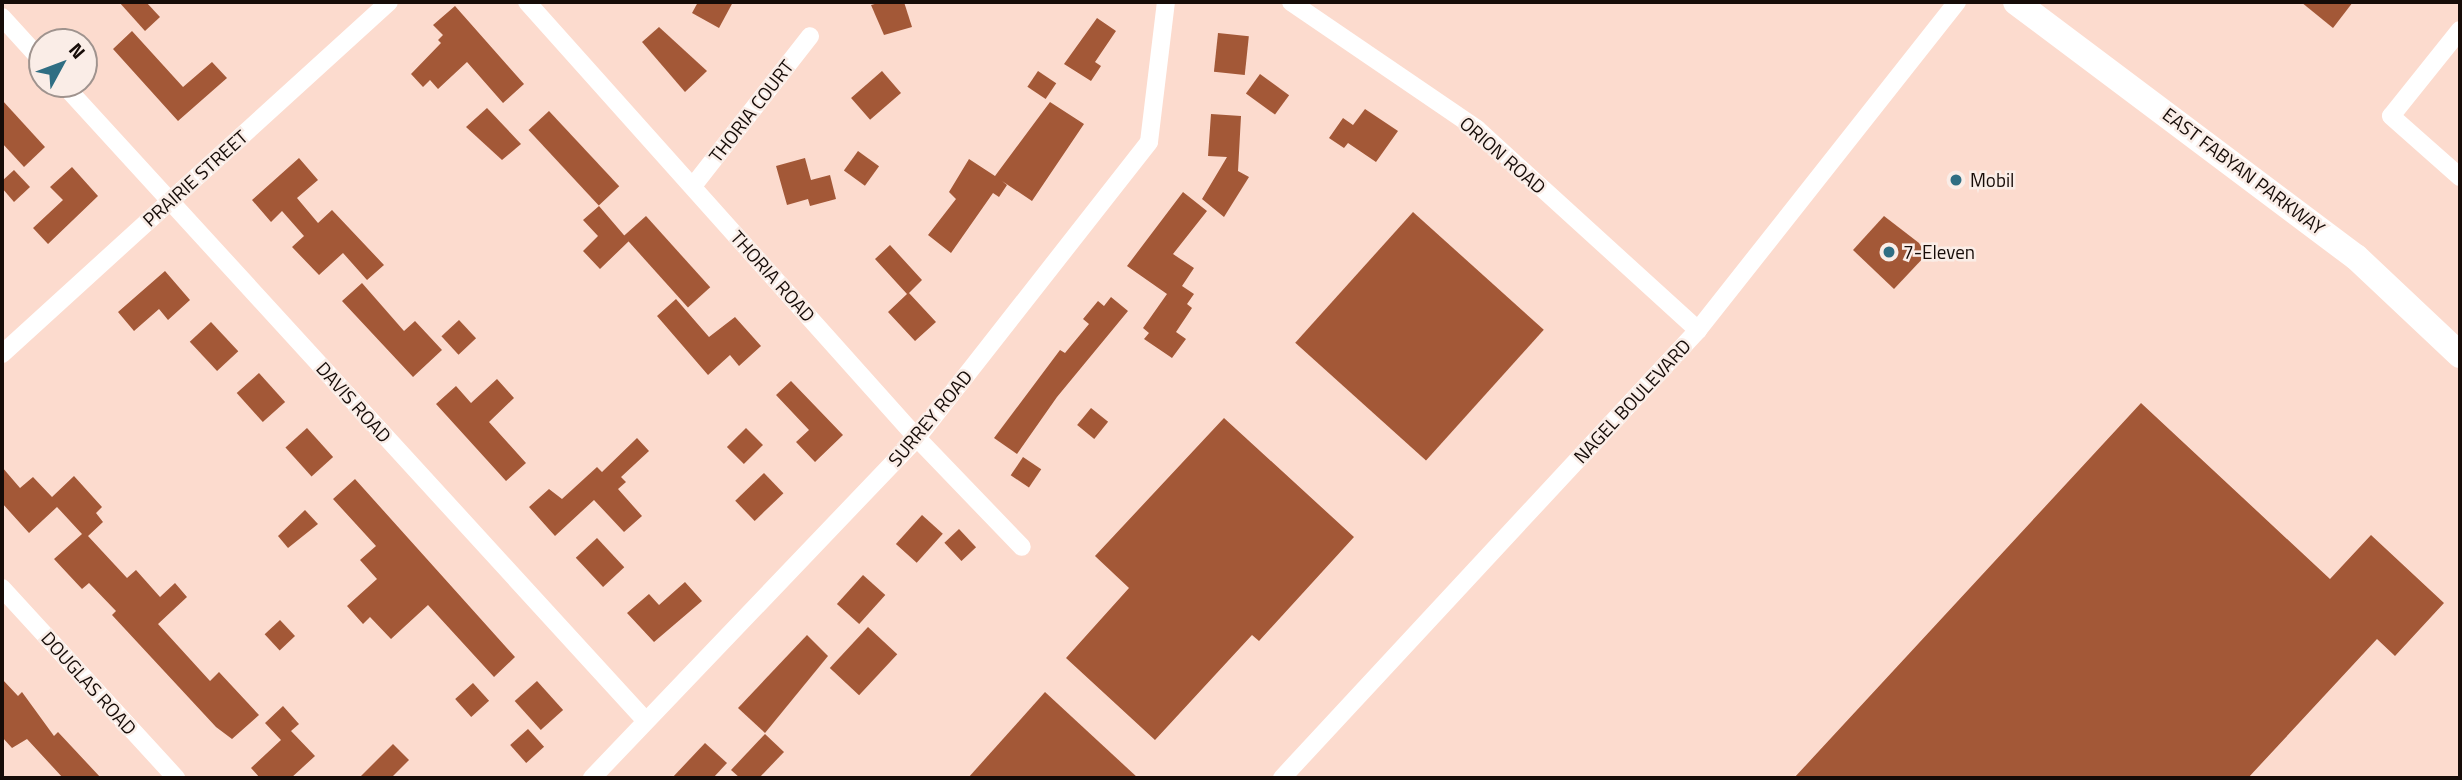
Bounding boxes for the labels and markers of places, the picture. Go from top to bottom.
place label: Mobil [1970,169,2014,191]
marker: Mobil [1948,172,1964,188]
place label: 7-Eleven [1903,241,1975,263]
marker: 7-Eleven [1881,244,1897,260]

